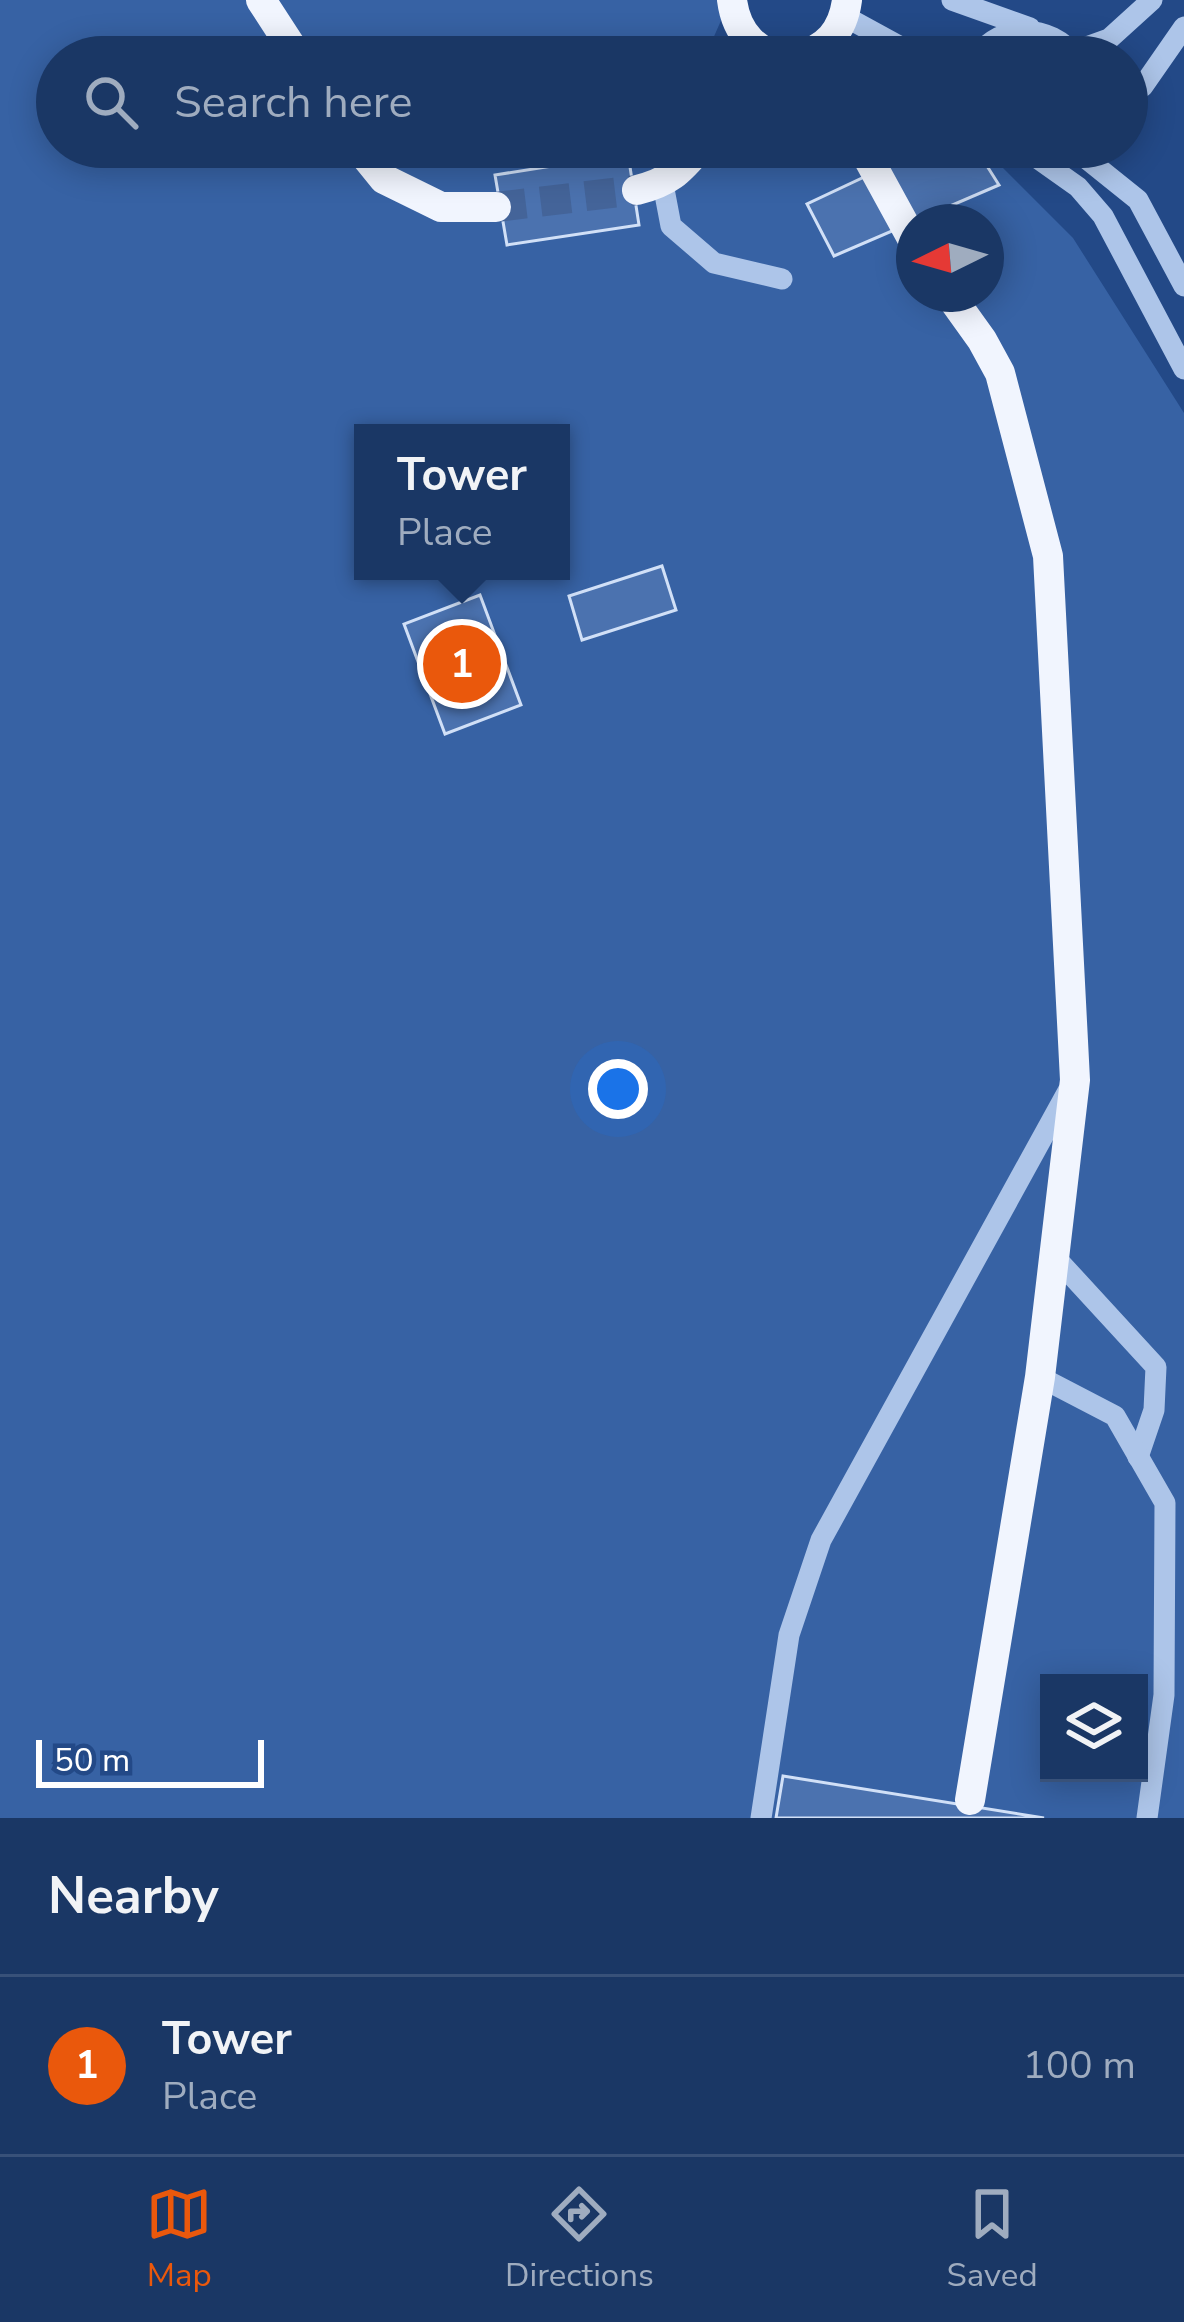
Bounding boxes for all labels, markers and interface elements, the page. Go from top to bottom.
search box [36,36,1148,168]
icon: search [78,69,144,135]
text: Search here [174,72,413,133]
north arrow [896,204,1004,312]
popup [354,424,570,580]
text: Tower [397,445,527,506]
text: Place [397,506,492,559]
pin: 1 [423,619,501,709]
your location [588,1059,648,1119]
map controls [1040,1674,1148,1782]
button: layers [1040,1674,1148,1782]
scale bar [36,1734,264,1787]
text: 50 m [54,1738,130,1783]
text: Nearby [48,1861,219,1931]
text: Tower [162,2009,292,2070]
text: 1 [75,2039,99,2092]
text: 100 m [1022,2039,1136,2092]
text: Place [162,2070,257,2123]
tab: Map [146,2181,212,2298]
tab: Directions [505,2181,654,2298]
tab: Saved [946,2181,1038,2298]

